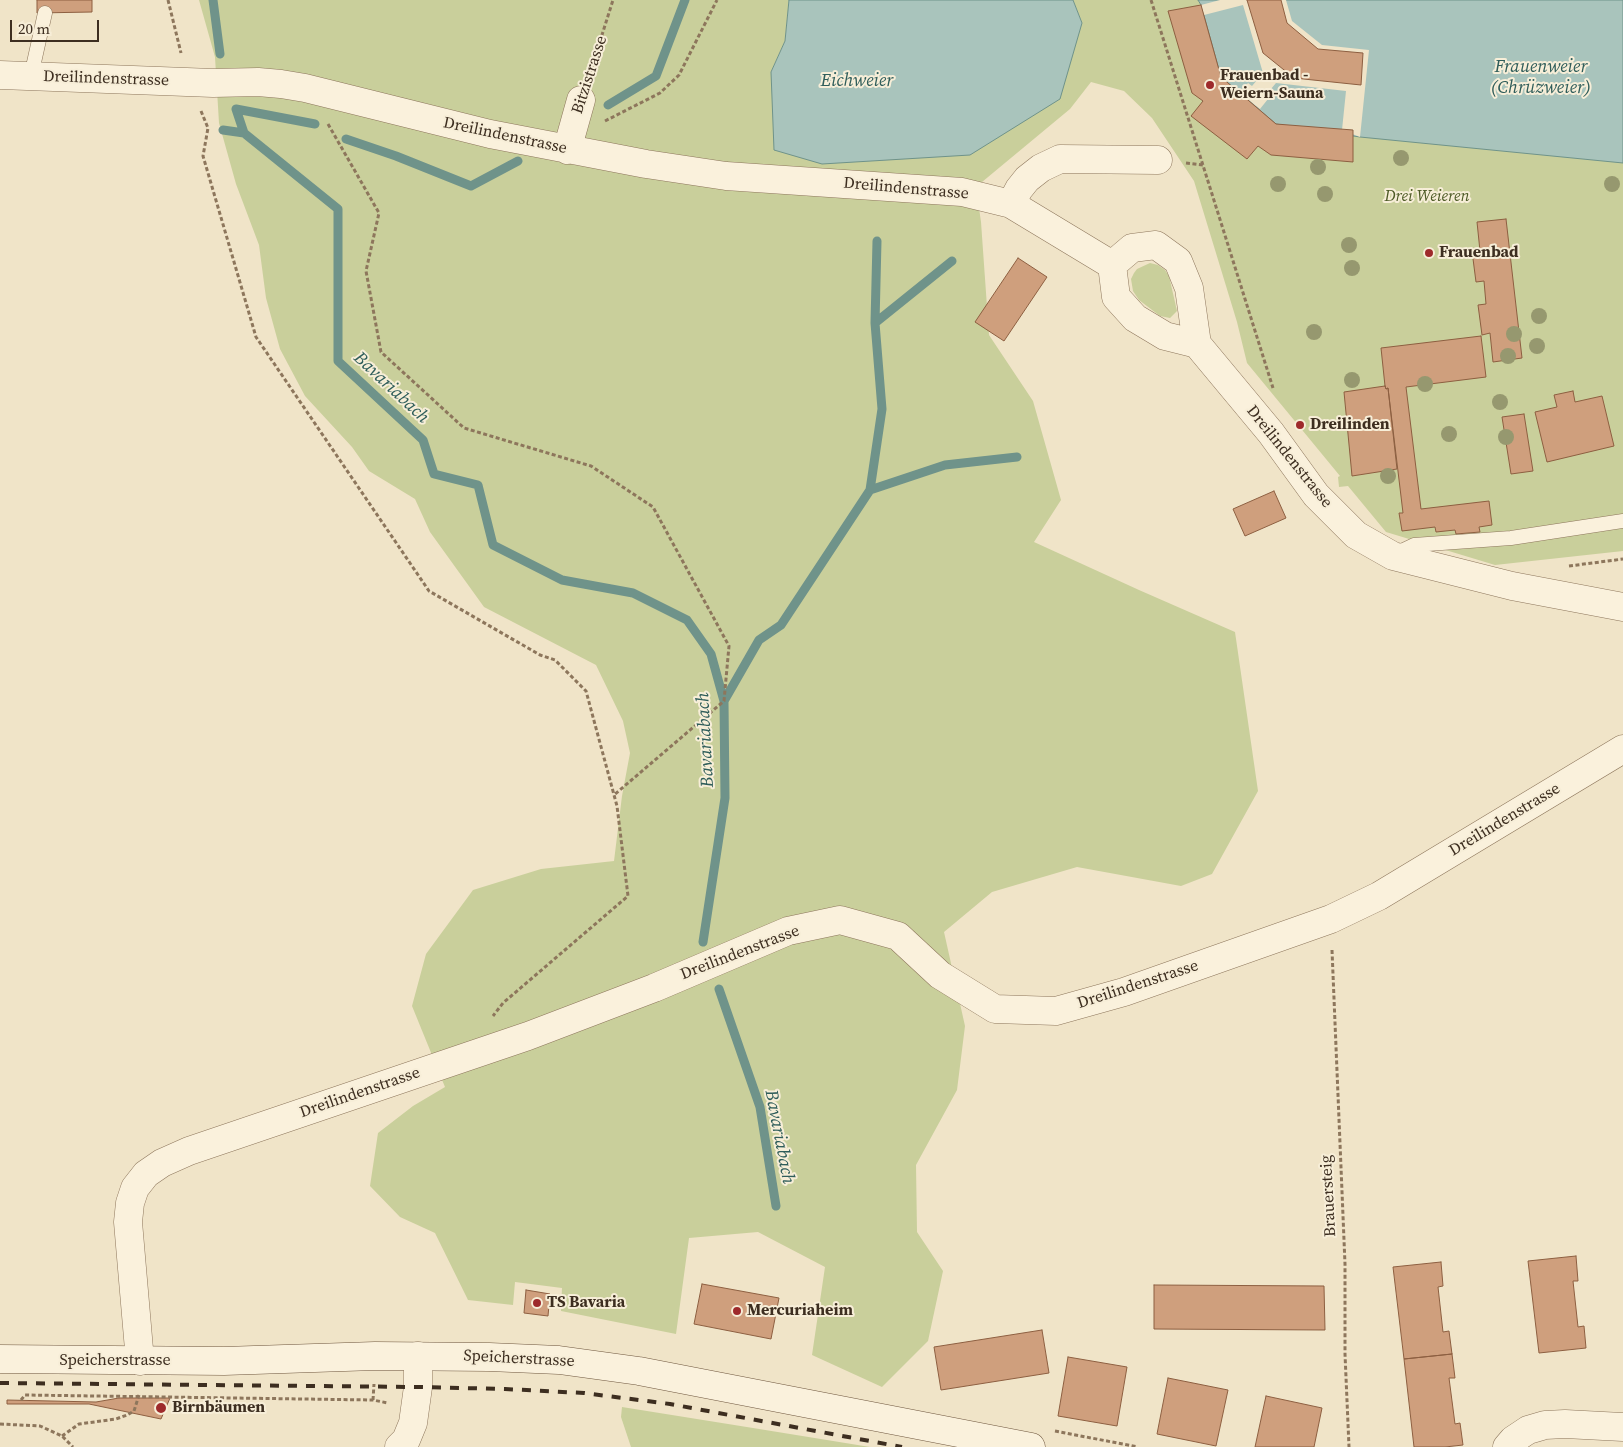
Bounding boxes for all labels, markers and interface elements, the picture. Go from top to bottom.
scale bar [12,10,101,42]
text: 20 m [18,18,50,39]
street label: Bitzistrasse [568,34,612,116]
water label: Frauenweier (Chrüzweier) [1491,56,1591,98]
place label: Frauenbad - Weiern-Sauna [1220,66,1324,104]
street label: Dreilindenstrasse [43,67,169,91]
water label: Eichweier [820,70,894,92]
marker: Frauenbad - Weiern-Sauna [1204,79,1216,91]
street label: Dreilindenstrasse [441,114,569,158]
street label: Dreilindenstrasse [842,174,970,204]
park label: Drei Weieren [1384,187,1470,207]
place label: Frauenbad [1439,243,1519,263]
marker: Frauenbad [1423,247,1435,259]
water label: Bavariabach [349,348,433,428]
street label: Dreilindenstrasse [1242,402,1336,512]
place label: Dreilinden [1310,415,1390,435]
marker: Dreilinden [1294,419,1306,431]
water label: Bavariabach [693,692,719,788]
street label: Dreilindenstrasse [1446,779,1564,861]
street label: Dreilindenstrasse [678,921,802,985]
street label: Dreilindenstrasse [1075,956,1201,1014]
street label: Dreilindenstrasse [297,1063,423,1123]
water label: Bavariabach [759,1088,799,1186]
street label: Brauersteig [1317,1155,1341,1237]
place label: TS Bavaria [547,1293,625,1313]
marker: TS Bavaria [531,1297,543,1309]
place label: Mercuriaheim [747,1301,853,1321]
marker: Mercuriaheim [731,1305,743,1317]
street label: Speicherstrasse [463,1347,575,1371]
street label: Speicherstrasse [59,1351,171,1371]
place label: Birnbäumen [172,1398,265,1418]
marker: Birnbäumen [154,1401,168,1415]

